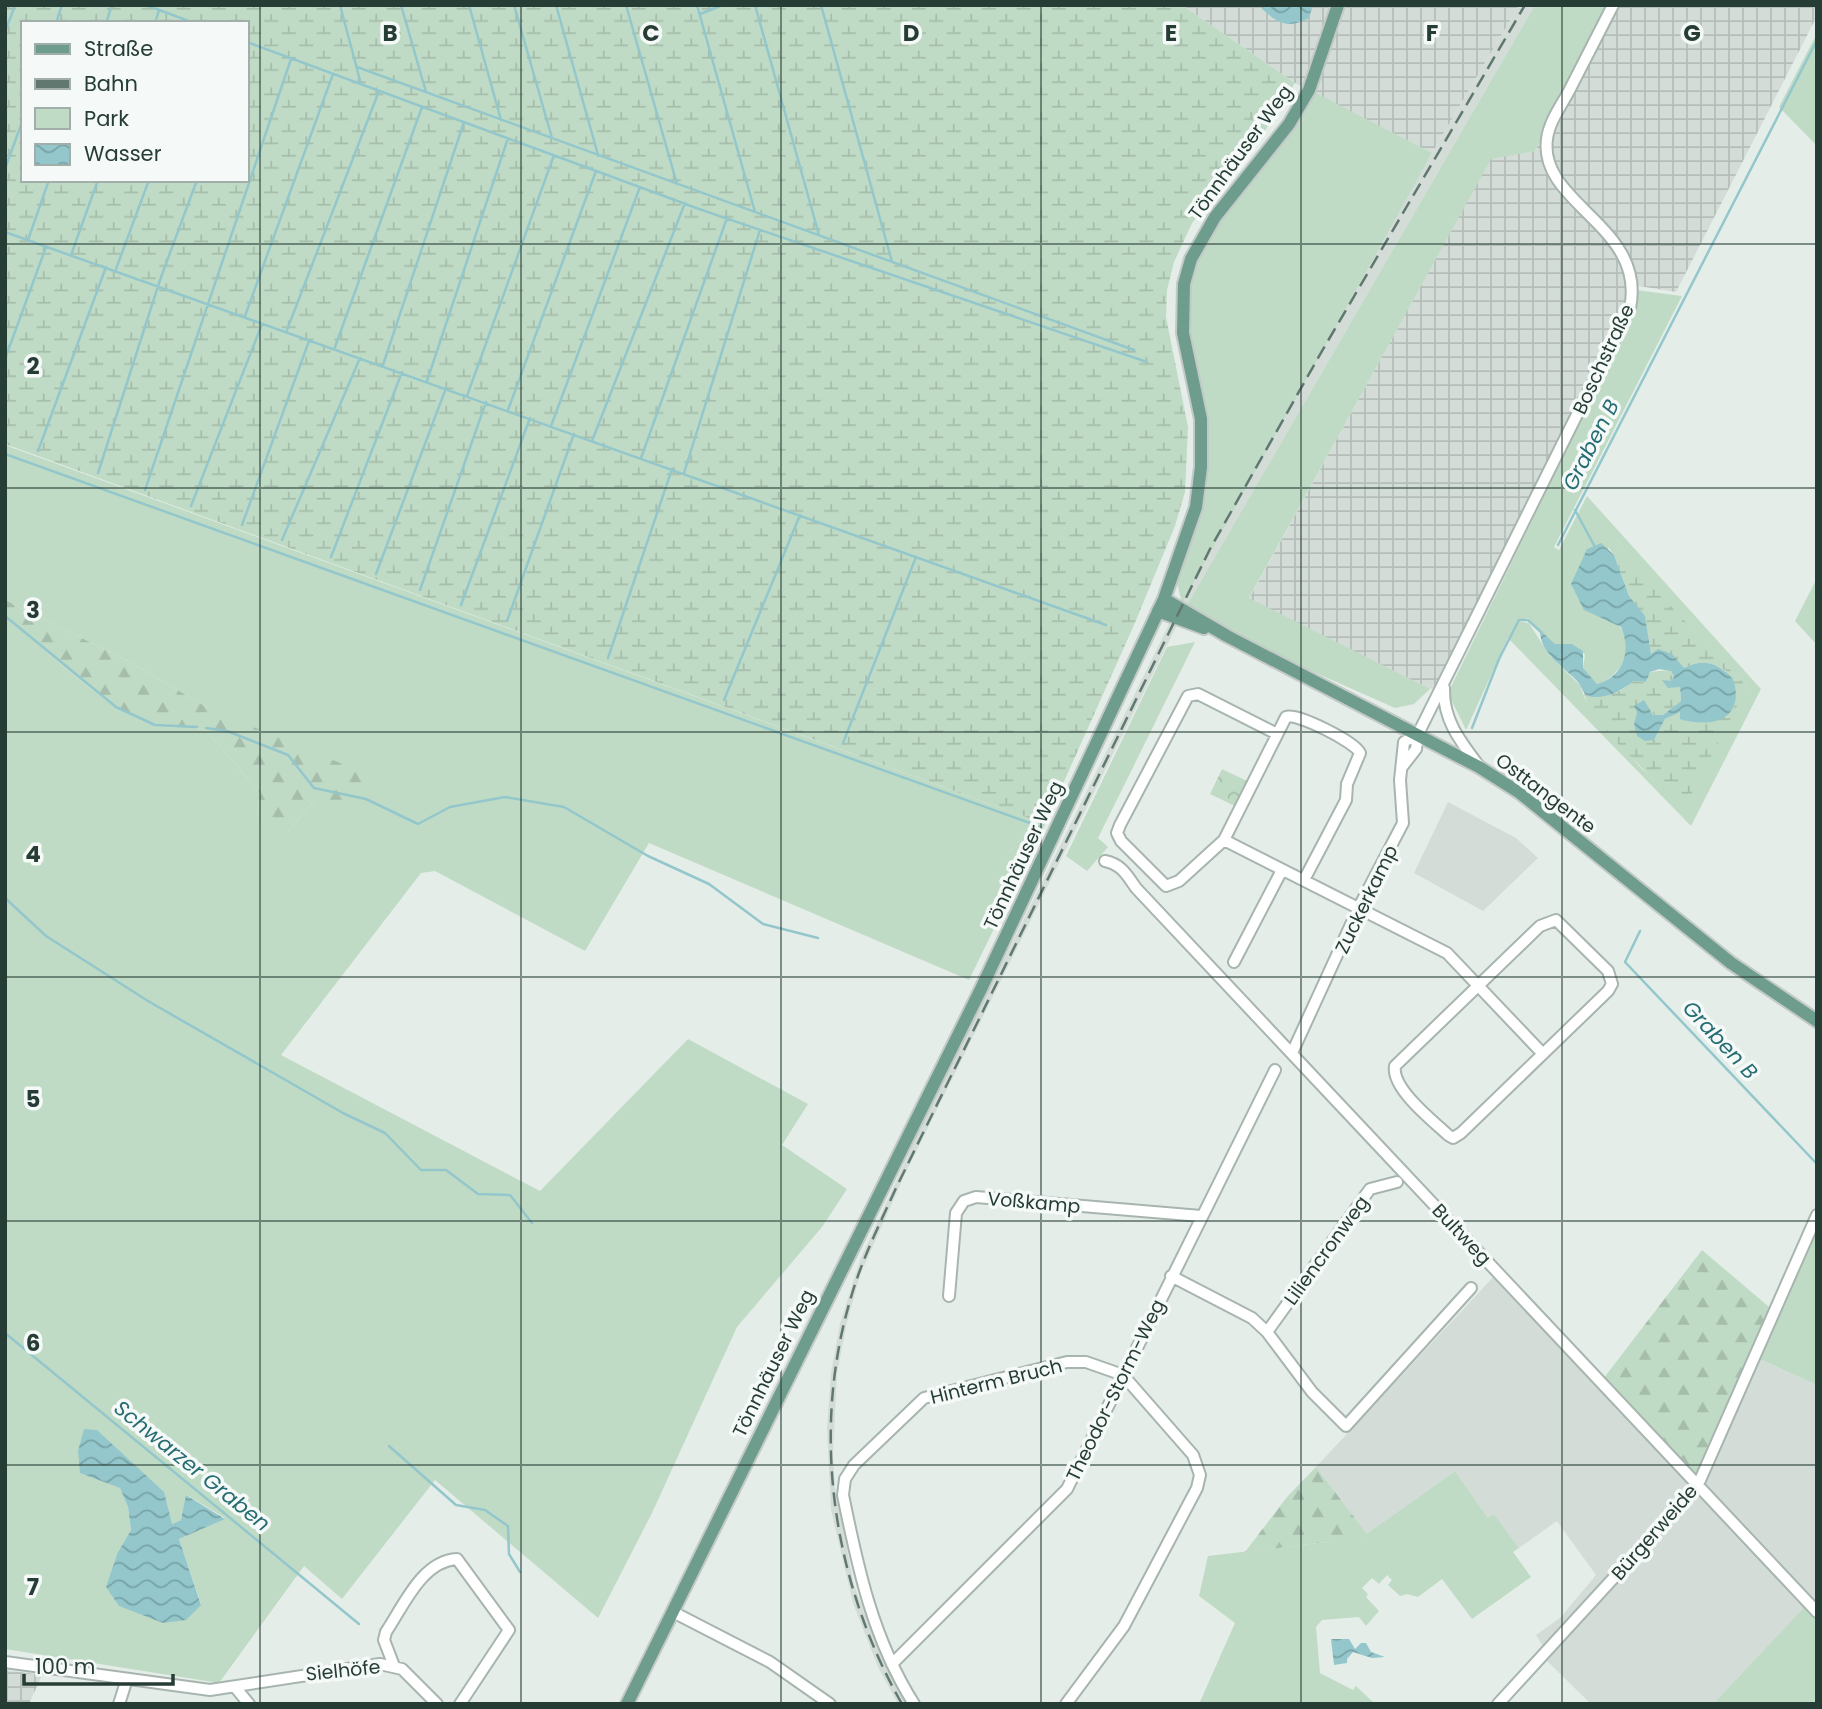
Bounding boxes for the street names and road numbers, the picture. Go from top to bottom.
street label: Tönnhäuser Weg [1182,79,1299,225]
street label: Boschstraße [1566,300,1641,419]
street label: Osttangente [1490,747,1601,840]
street label: Tönnhäuser Weg [977,777,1070,934]
street label: Zuckerkamp [1329,840,1404,958]
street label: Voßkamp [986,1185,1082,1220]
street label: Liliencronweg [1277,1190,1375,1311]
street label: Bultweg [1426,1197,1497,1271]
street label: Tönnhäuser Weg [726,1285,821,1441]
street label: Theodor-Storm-Weg [1060,1295,1171,1486]
street label: Hinterm Bruch [927,1352,1065,1411]
street label: Bürgerweide [1605,1478,1704,1586]
street label: Sielhöfe [305,1653,382,1688]

